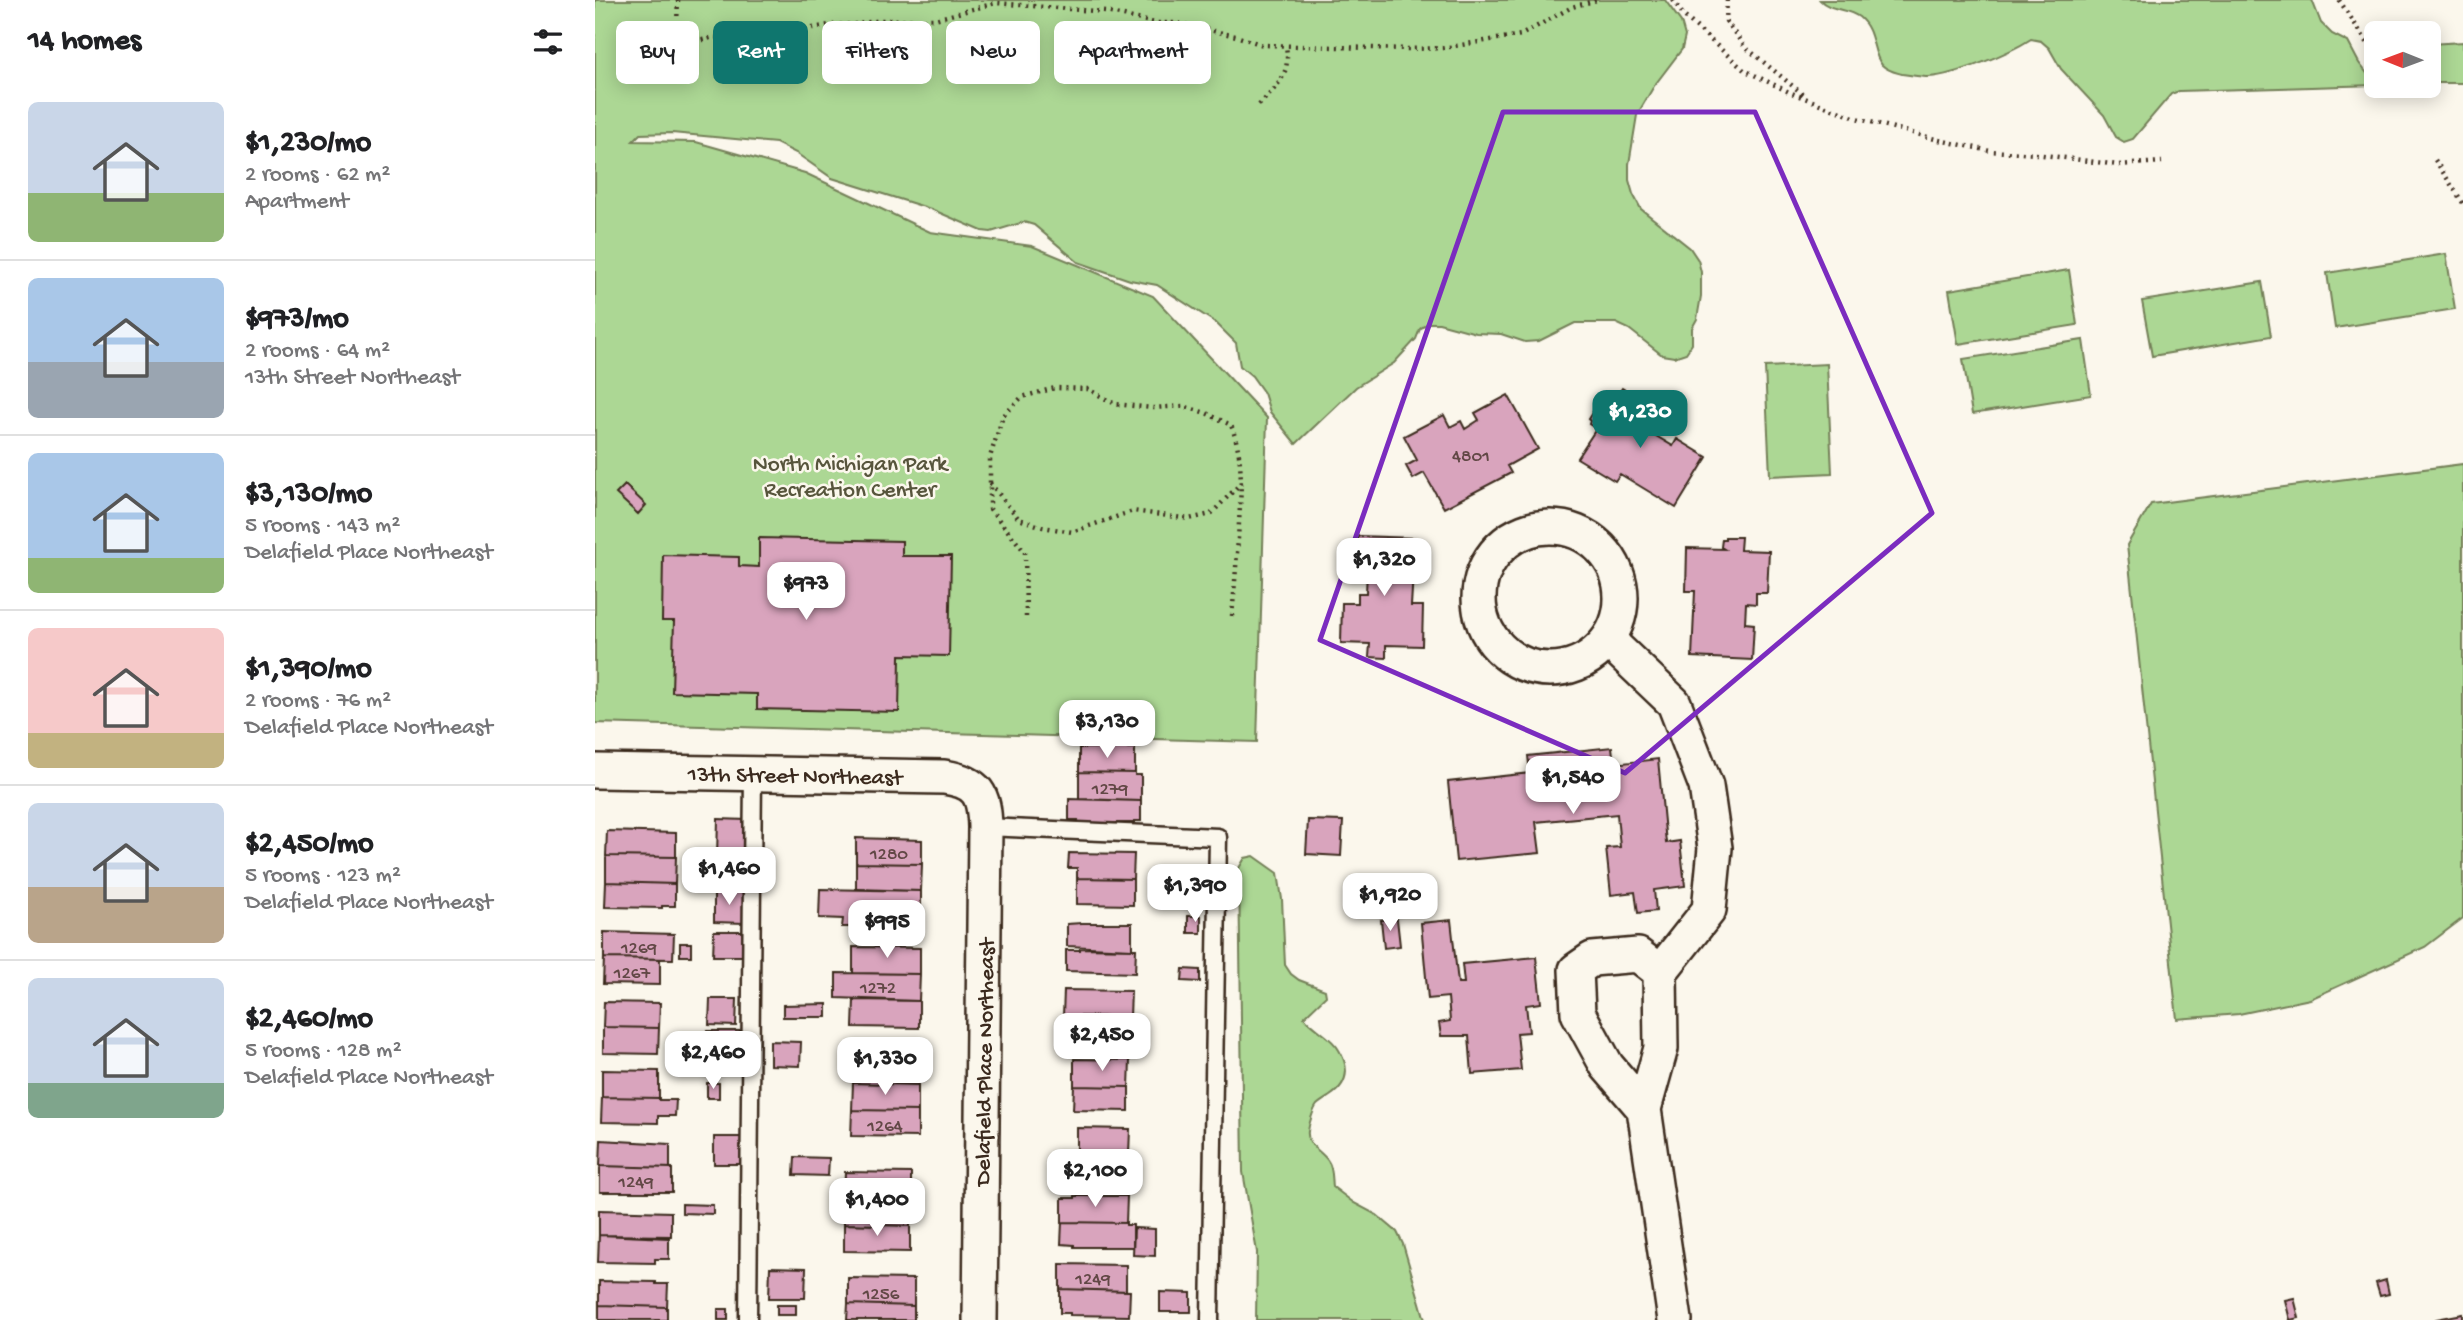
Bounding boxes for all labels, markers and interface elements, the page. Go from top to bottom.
chip: Buy [616,21,699,84]
chip: Rent [713,21,808,84]
chip: Filters [822,21,932,84]
chip: New [946,21,1040,84]
chip: Apartment [1054,21,1211,84]
north arrow [2364,21,2441,98]
map controls [2364,21,2441,98]
icon: filters [529,23,567,61]
text: 14 homes [28,25,141,60]
text: $1,230/mo [245,127,371,162]
icon: home [84,130,168,214]
text: 2 rooms · 62 m² [245,162,390,189]
text: Apartment [245,189,349,216]
text: $973/mo [245,303,349,338]
icon: home [84,306,168,390]
text: 2 rooms · 64 m² [245,338,390,365]
text: 13th Street Northeast [245,365,460,392]
pin: $1,230 [1583,391,1697,450]
text: $1,230 [1608,399,1672,426]
house number: 4801 [1452,446,1490,469]
park label: North Michigan Park Recreation Center [753,452,950,505]
text: $3,130/mo [245,478,372,513]
icon: home [84,481,168,565]
text: 5 rooms · 143 m² [245,513,400,540]
pin: $1,320 [1327,538,1441,598]
text: Delafield Place Northeast [245,540,493,567]
text: $1,320 [1352,547,1416,574]
pin: $973 [765,562,847,622]
text: $973 [783,571,829,598]
text: $1,390/mo [245,653,372,688]
icon: home [84,656,168,740]
text: 2 rooms · 76 m² [245,688,391,715]
pin: $3,130 [1050,700,1164,760]
text: $3,130 [1075,709,1139,736]
text: Delafield Place Northeast [245,715,493,742]
pin: $1,540 [1516,756,1630,816]
street label: 13th Street Northeast [686,762,904,793]
text: $1,540 [1542,765,1604,792]
house number: 1279 [1091,779,1129,802]
text: $2,450/mo [245,828,374,863]
icon: home [84,831,168,915]
house number: 1280 [869,844,908,867]
pin: $1,460 [672,848,786,907]
text: $1,460 [698,856,760,883]
text: 5 rooms · 123 m² [245,863,401,890]
pin: $1,390 [1138,864,1252,924]
text: $1,390 [1163,873,1227,900]
pin: $1,920 [1333,874,1447,933]
text: $1,920 [1359,882,1421,909]
text: Delafield Place Northeast [245,890,493,917]
pin: $995 [846,900,928,960]
text: $995 [864,909,910,936]
street label: Delafield Place Northeast [971,936,1002,1188]
house number: 1269 [620,938,658,961]
house number: 1267 [613,963,651,986]
house number: 1272 [859,978,896,1001]
text: $2,460/mo [245,1003,373,1038]
icon: home [84,1006,168,1090]
pin: $2,450 [1045,1014,1159,1073]
text: $2,450 [1070,1022,1134,1049]
pin: $2,460 [656,1032,770,1091]
text: 5 rooms · 128 m² [245,1038,402,1065]
pin: $1,330 [828,1038,942,1097]
text: $2,460 [681,1040,745,1067]
text: $1,330 [853,1046,917,1073]
text: Delafield Place Northeast [245,1065,493,1092]
house number: 1264 [866,1116,903,1139]
pin: $2,100 [1038,1150,1152,1209]
text: $2,100 [1063,1158,1127,1185]
house number: 1249 [617,1172,654,1195]
pin: $1,400 [820,1178,934,1238]
text: $1,400 [845,1187,909,1214]
house number: 1249 [1074,1269,1111,1292]
house number: 1256 [862,1284,900,1307]

